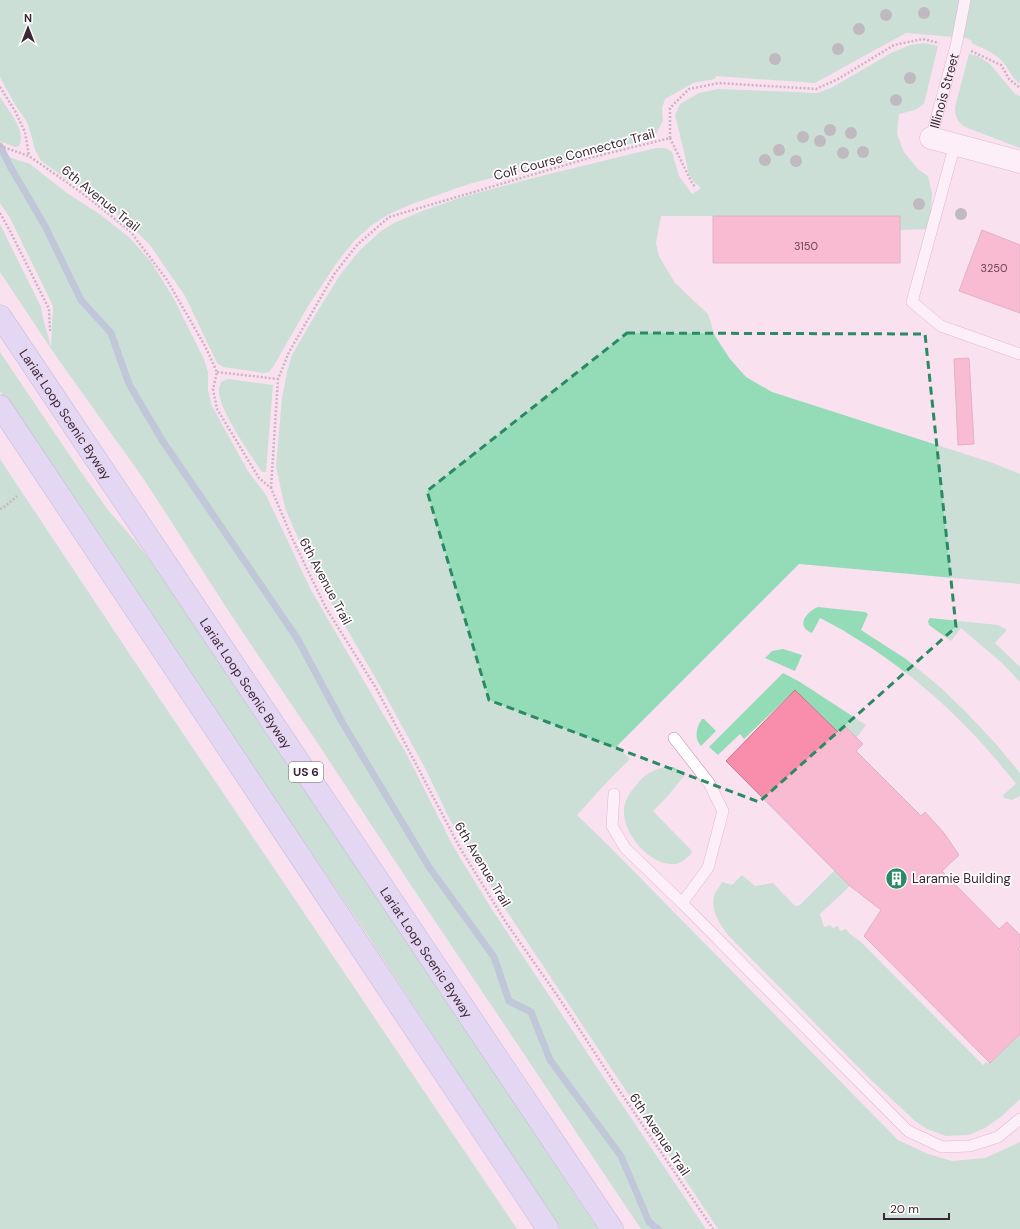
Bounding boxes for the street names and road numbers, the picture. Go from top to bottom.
street label: Illinois Street [926,51,963,130]
street label: Colf Course Connector Trail [492,125,657,184]
street label: 6th Avenue Trail [58,161,143,235]
street label: Lariat Loop Scenic Byway [15,346,115,483]
street label: 6th Avenue Trail [295,535,356,628]
street label: Lariat Loop Scenic Byway [196,615,296,752]
road number: US 6 [289,762,323,782]
street label: 6th Avenue Trail [450,819,515,910]
street label: Lariat Loop Scenic Byway [376,884,476,1021]
street label: 6th Avenue Trail [626,1090,694,1179]

